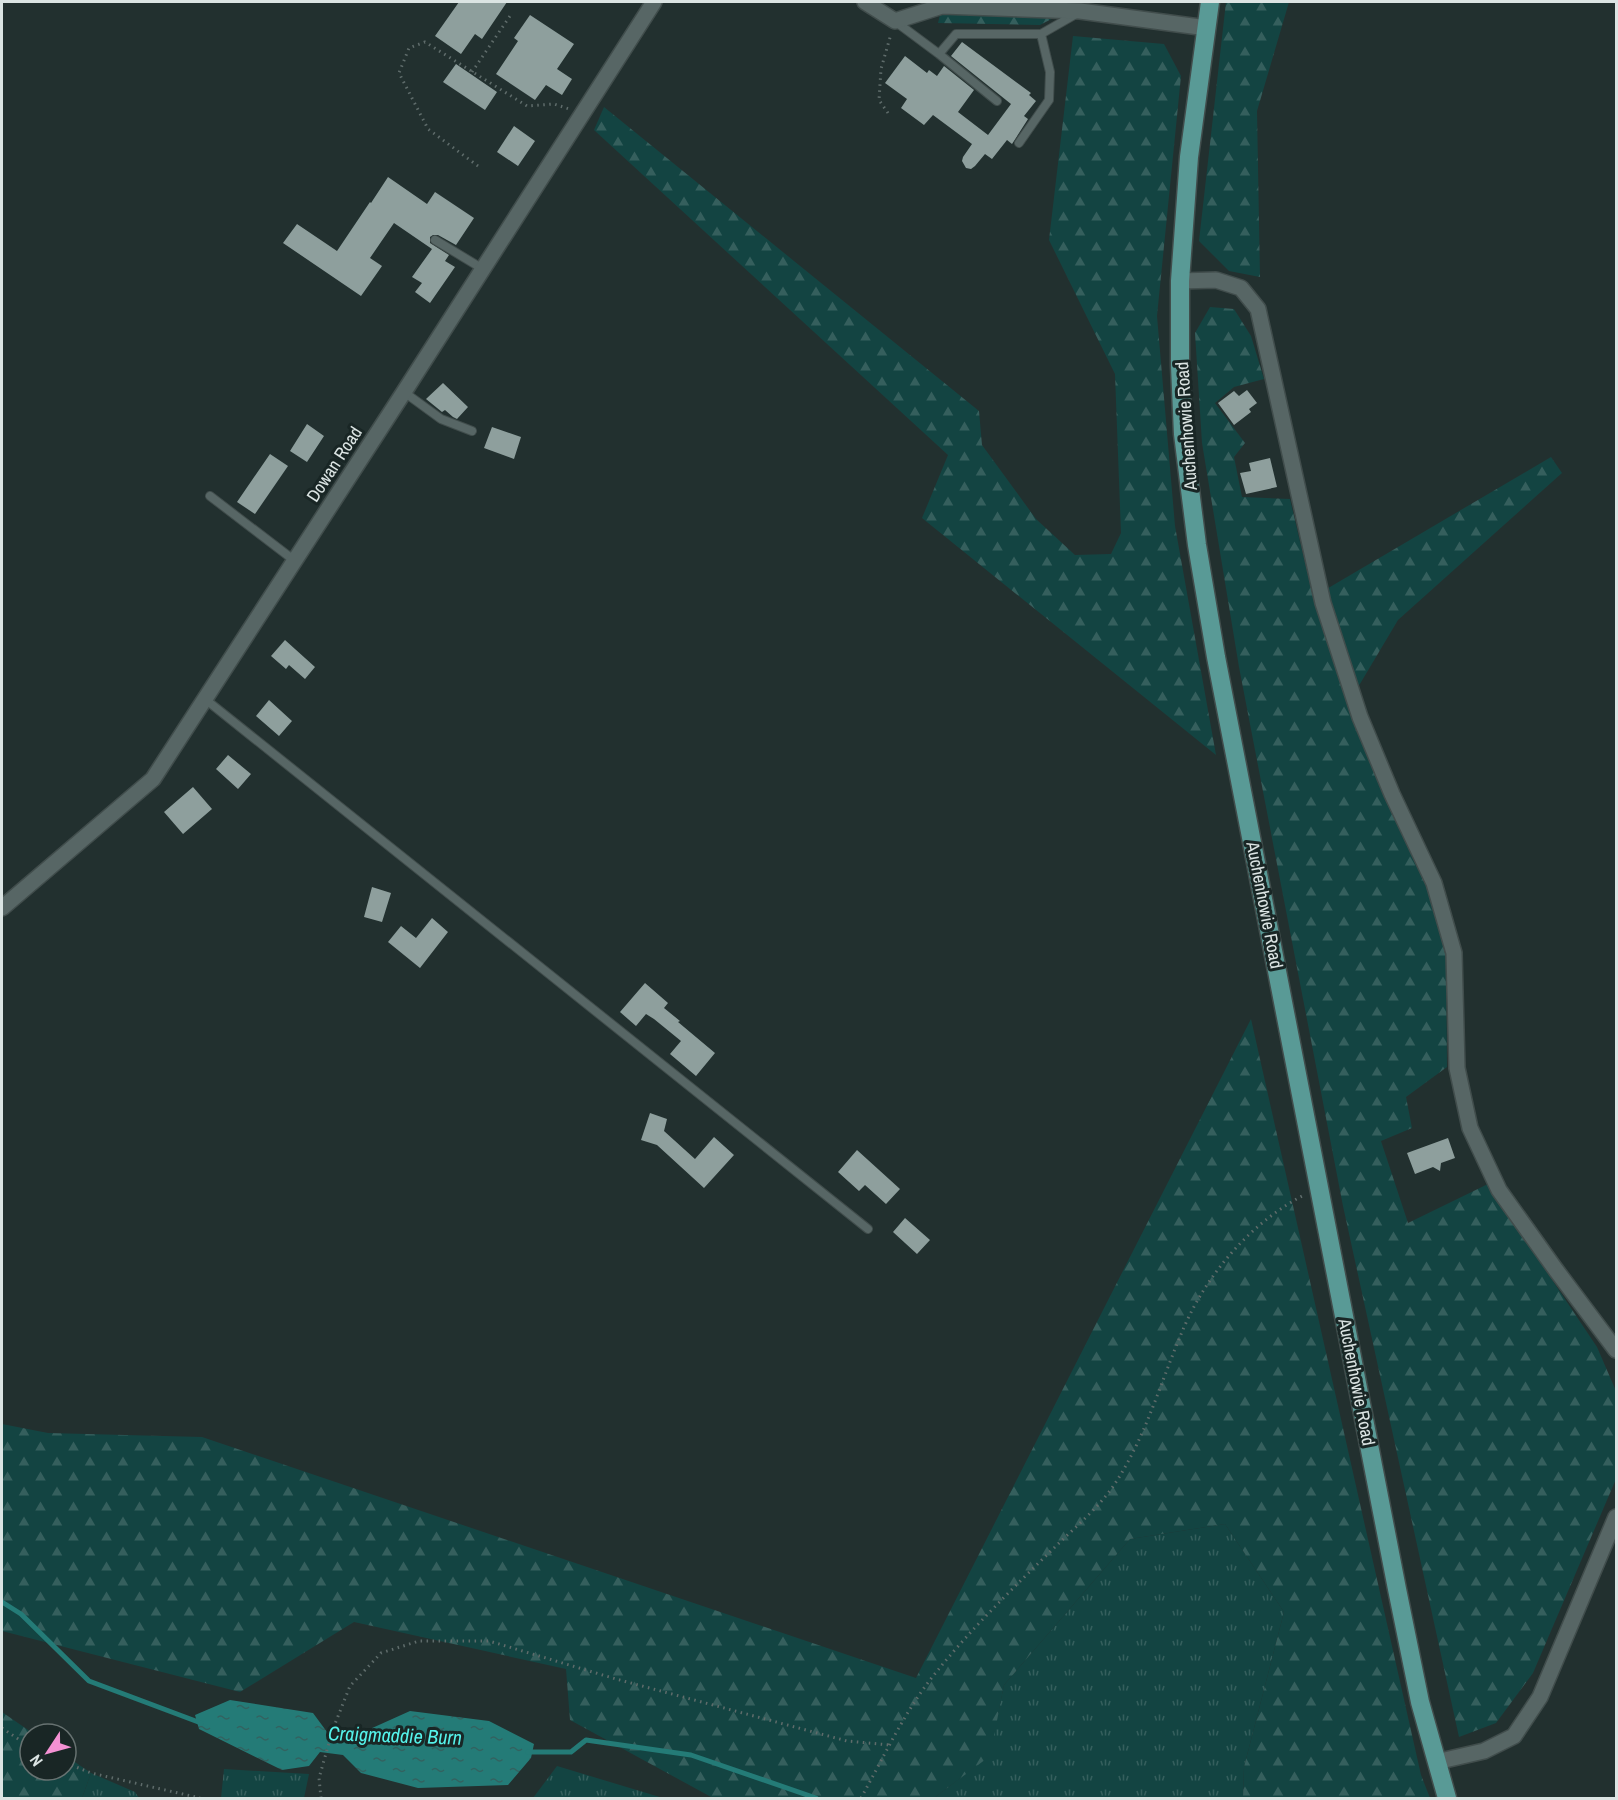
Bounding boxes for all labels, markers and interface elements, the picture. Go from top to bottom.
street label: Auchenhowie Road [1169,361,1203,492]
street label: Dowan Road [300,421,368,507]
street label: Auchenhowie Road [1240,838,1290,971]
street label: Auchenhowie Road [1332,1315,1382,1448]
water label: Craigmaddie Burn [328,1719,462,1751]
north arrow [18,1722,78,1782]
text: N [24,1751,48,1771]

